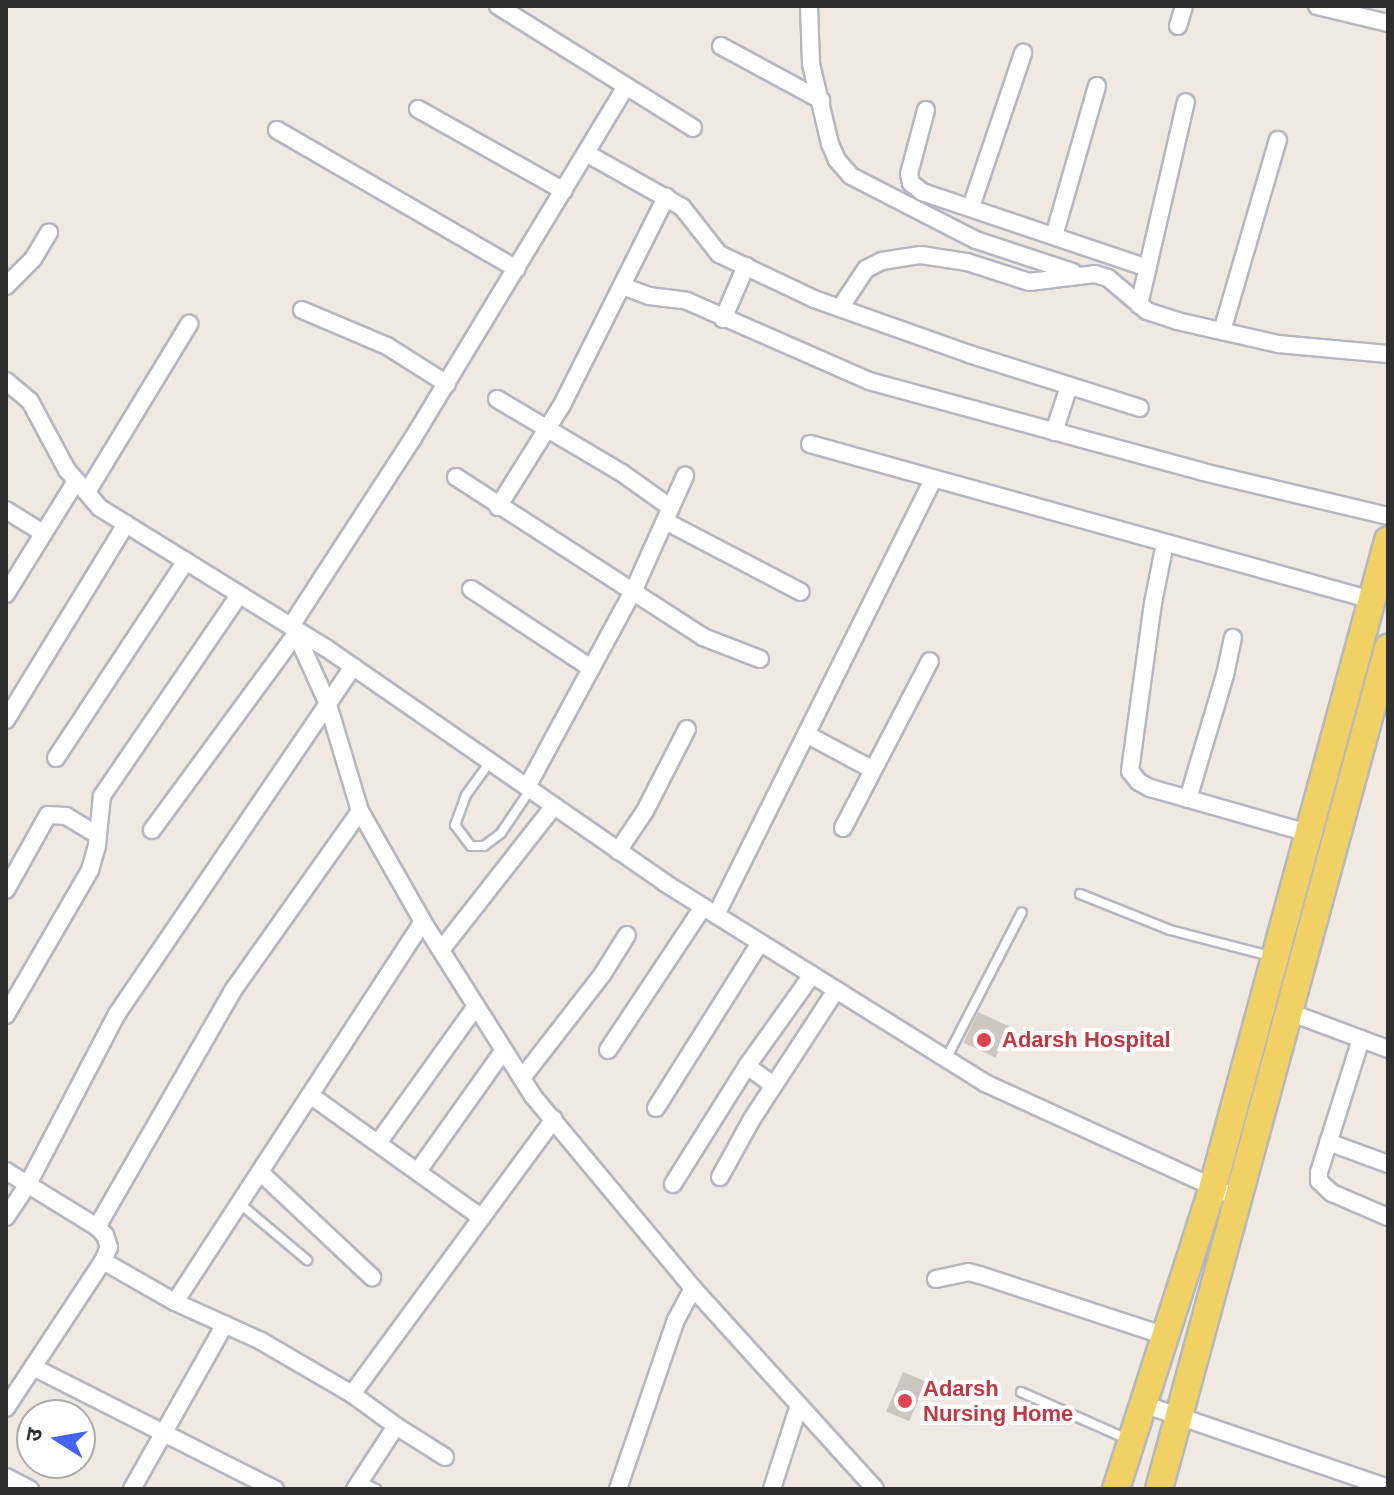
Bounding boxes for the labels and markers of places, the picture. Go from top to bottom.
place label: Adarsh Hospital [1002,1027,1171,1053]
marker: Adarsh Hospital [973,1029,995,1051]
place label: Adarsh Nursing Home [923,1375,1073,1426]
marker: Adarsh Nursing Home [894,1390,916,1412]

